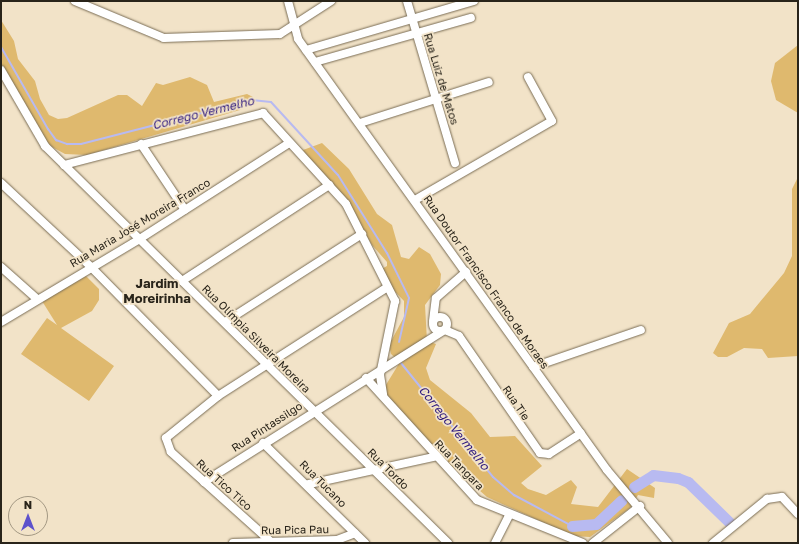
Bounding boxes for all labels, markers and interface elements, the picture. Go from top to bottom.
street label: Rua Luiz de Matos [421,32,461,126]
water label: Corrego Vermelho [151,93,255,133]
street label: Rua Maria José Moreira Franco [67,176,213,270]
street label: Rua Doutor Francisco Franco de Moraes [421,192,551,372]
district label: Jardim Moreirinha [123,276,191,307]
street label: Rua Olímpia Silveira Moreira [199,282,313,396]
water label: Corrego Vermelho [416,383,492,473]
street label: Rua Tie [500,383,532,423]
street label: Rua Pintassilgo [229,399,305,455]
street label: Rua Tangara [432,437,486,493]
street label: Rua Tordo [365,446,411,492]
street label: Rua Tico Tico [193,457,255,513]
street label: Rua Tucano [297,458,349,510]
north arrow [8,496,48,536]
text: N [24,498,32,511]
street label: Rua Pica Pau [261,523,329,537]

